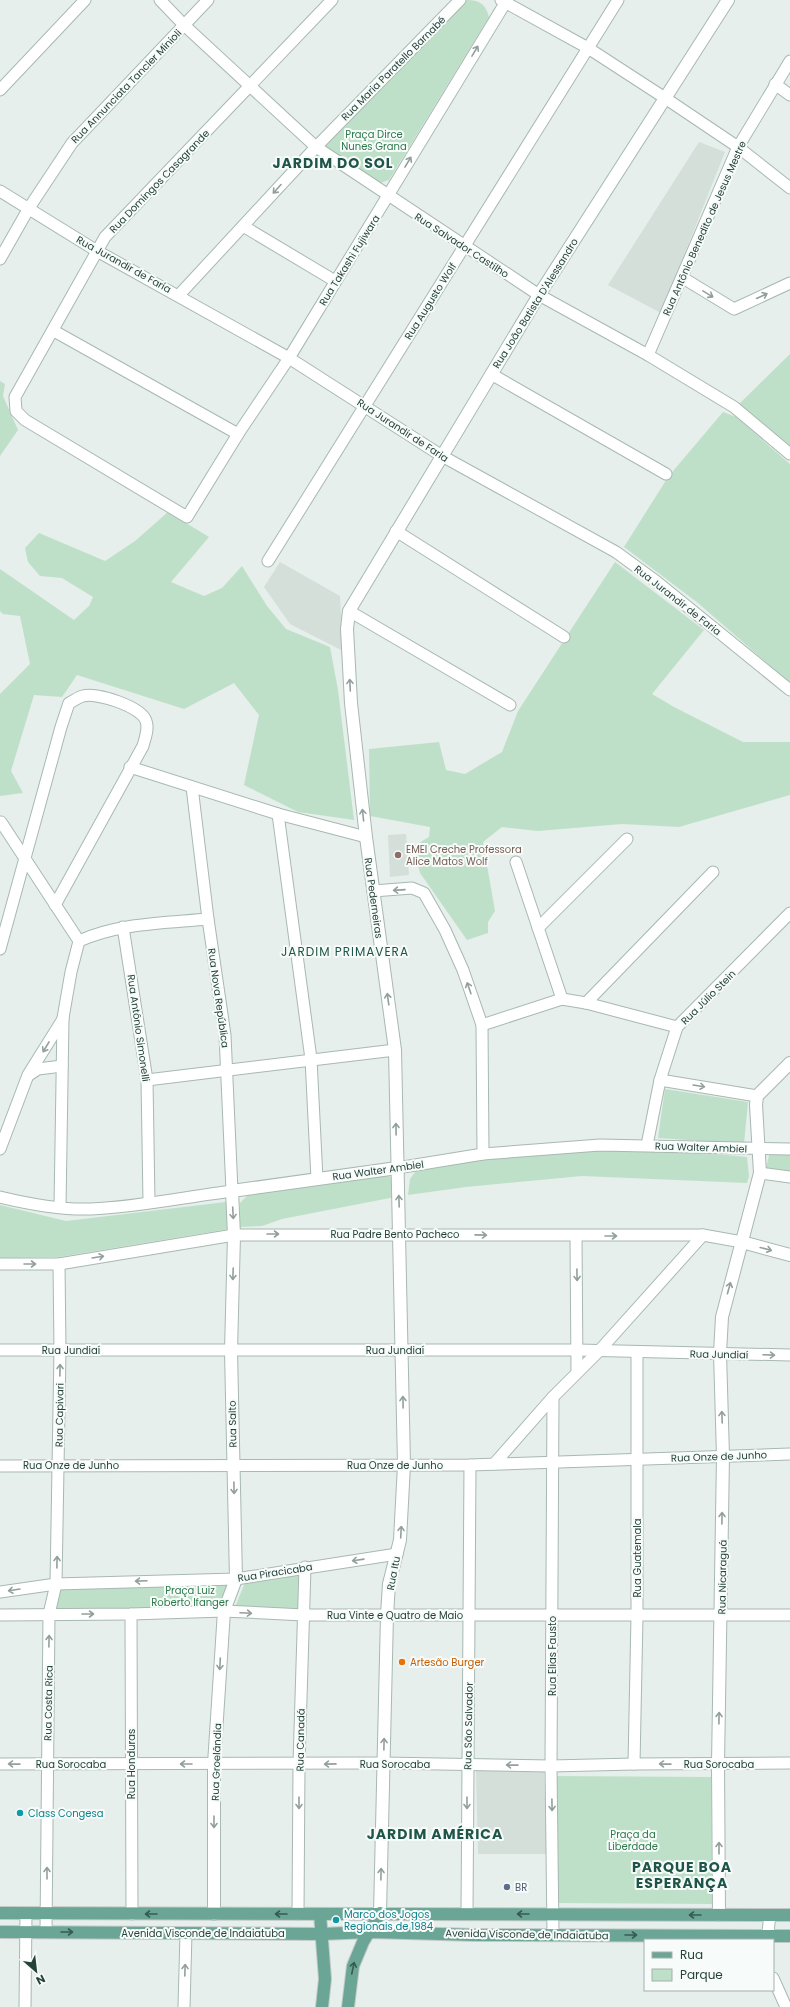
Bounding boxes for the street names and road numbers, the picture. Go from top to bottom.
street label: Rua Maria Paratello Barnabé [338,13,449,124]
street label: Rua Annunciata Tancler Minioli [68,26,185,147]
street label: Rua Domingos Casagrande [106,126,213,236]
street label: Rua Antônio Benedito de Jesus Mestre [659,138,750,318]
street label: Rua Salvador Castilho [412,209,512,282]
street label: Rua Takashi Fujiwara [315,212,383,309]
street label: Rua Jurandir de Faria [74,232,174,297]
street label: Rua João Batista D'Alessandro [489,235,582,371]
street label: Rua Augusto Wolf [401,260,460,343]
street label: Rua Jurandir de Faria [354,395,451,466]
street label: Rua Jurandir de Faria [631,562,724,639]
street label: Rua Pederneiras [360,857,387,939]
street label: Rua Nova República [204,947,233,1049]
street label: Rua Júlio Stein [678,967,739,1028]
street label: Rua Antônio Simonelli [124,974,153,1083]
street label: Rua Walter Ambiel [655,1138,747,1157]
street label: Rua Walter Ambiel [331,1157,425,1184]
street label: Rua Padre Bento Pacheco [331,1227,459,1242]
street label: Rua Jundiaí [42,1343,101,1358]
street label: Rua Jundiaí [366,1343,425,1358]
street label: Rua Jundiaí [690,1346,749,1363]
street label: Rua Capivari [51,1383,68,1447]
street label: Rua Salto [225,1400,240,1448]
street label: Rua Onze de Junho [671,1447,767,1466]
street label: Rua Onze de Junho [23,1458,119,1473]
street label: Rua Onze de Junho [347,1458,443,1473]
street label: Rua Guatemala [630,1519,645,1597]
street label: Rua Nicaraguá [714,1540,731,1614]
street label: Rua Itu [383,1555,404,1591]
street label: Rua Piracicaba [237,1559,314,1586]
street label: Rua Vinte e Quatro de Maio [327,1608,463,1623]
street label: Rua Elias Fausto [545,1616,560,1696]
street label: Rua Costa Rica [40,1665,57,1741]
street label: Rua São Salvador [460,1682,477,1770]
street label: Rua Canadá [292,1708,309,1772]
street label: Rua Groelândia [208,1723,225,1801]
street label: Rua Honduras [124,1729,139,1799]
street label: Rua Sorocaba [36,1757,106,1772]
street label: Rua Sorocaba [360,1757,430,1772]
street label: Rua Sorocaba [684,1757,754,1772]
street label: Avenida Visconde de Indaiatuba [121,1926,285,1941]
street label: Avenida Visconde de Indaiatuba [445,1926,609,1943]

